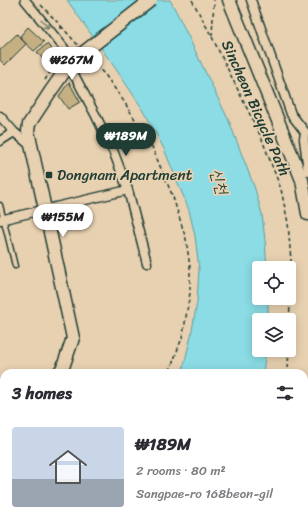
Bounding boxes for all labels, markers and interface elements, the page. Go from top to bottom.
one-way arrow [40,19,49,30]
street label: Sincheon Bicycle Path [214,36,298,180]
pin: ₩267M [44,47,100,81]
text: ₩267M [51,48,93,71]
pin: ₩189M [98,123,154,157]
text: ₩189M [105,124,147,147]
place label: Dongnam Apartment [57,162,193,188]
water label: 신천 [202,165,238,200]
marker: Dongnam Apartment [44,170,54,180]
pin: ₩155M [35,204,91,238]
text: ₩155M [42,205,84,228]
map controls [252,261,296,357]
button: locate [252,261,296,305]
button: layers [252,313,296,357]
text: 3 homes [12,378,72,408]
icon: filters [274,382,296,404]
text: ₩189M [136,429,191,459]
icon: home [44,443,92,491]
text: 2 rooms · 80 m² [136,459,226,482]
text: Sangpae-ro 168beon-gil [136,482,273,505]

